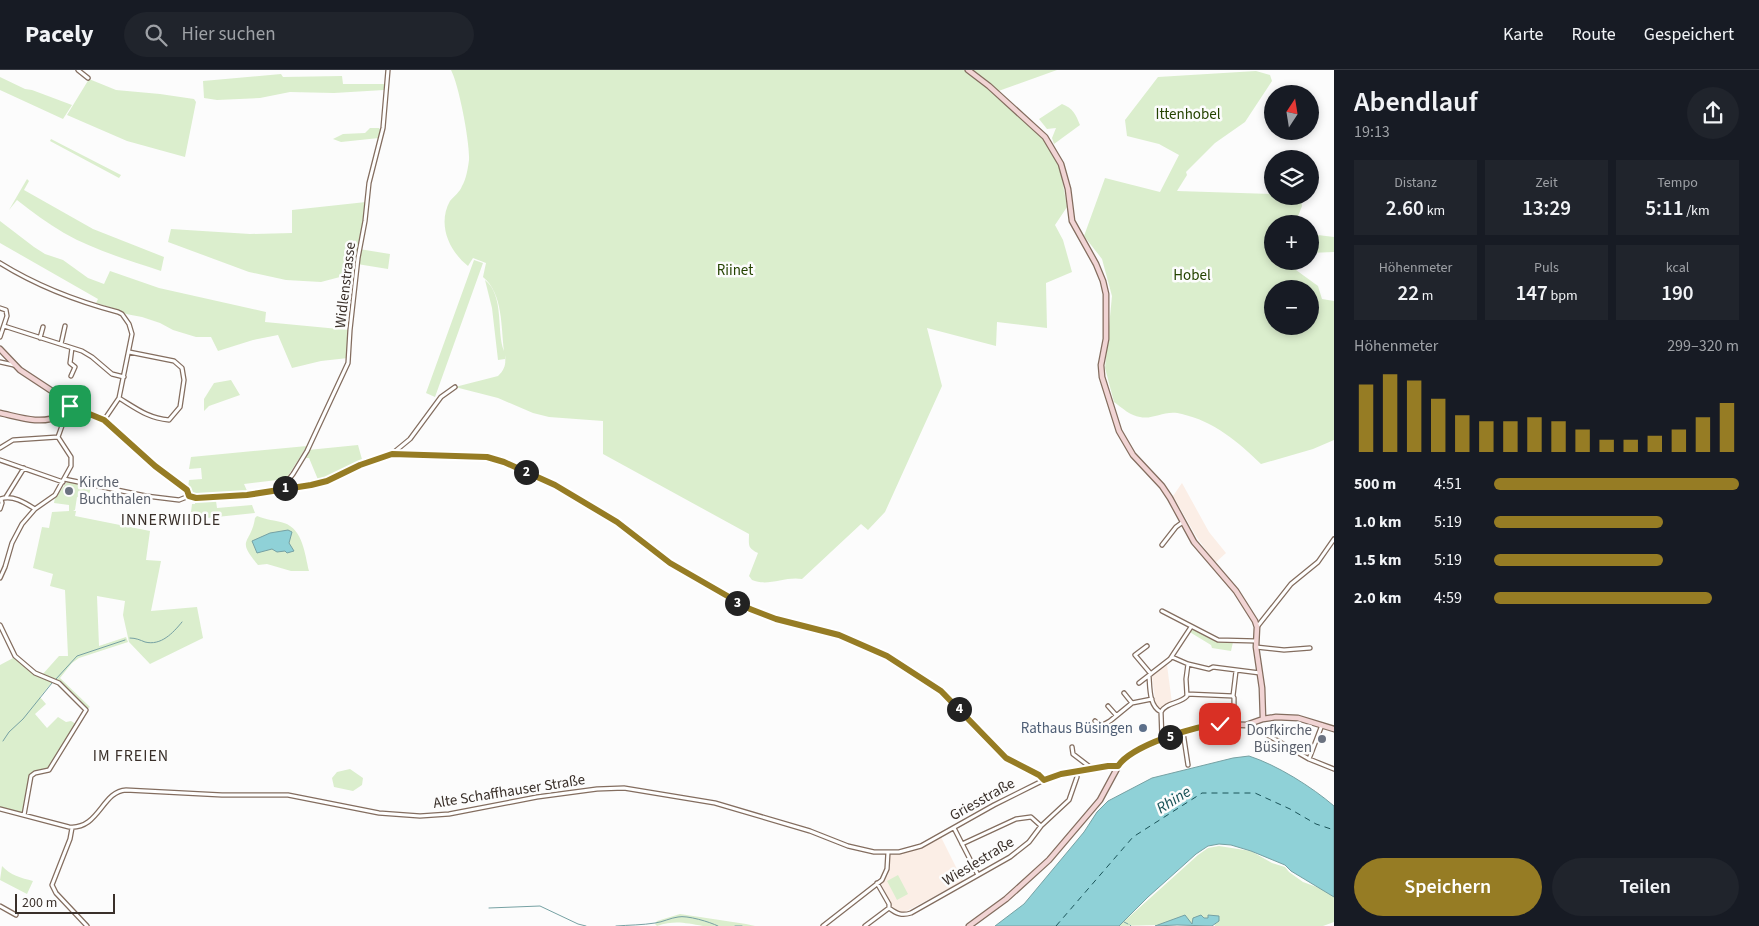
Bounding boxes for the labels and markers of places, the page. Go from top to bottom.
pin [49,385,91,427]
pin: 2 [514,460,538,484]
place label: Kirche Buchthalen [79,472,151,510]
pin: 1 [272,476,298,500]
marker: Kirche Buchthalen [63,485,75,497]
pin: 3 [724,590,750,616]
pin: 4 [946,696,972,722]
pin [1199,703,1241,745]
place label: Rathaus Büsingen [1021,718,1133,739]
place label: Dorfkirche Büsingen [1246,720,1312,758]
marker: Rathaus Büsingen [1137,722,1149,734]
pin: 5 [1158,724,1182,750]
marker: Dorfkirche Büsingen [1316,733,1328,745]

